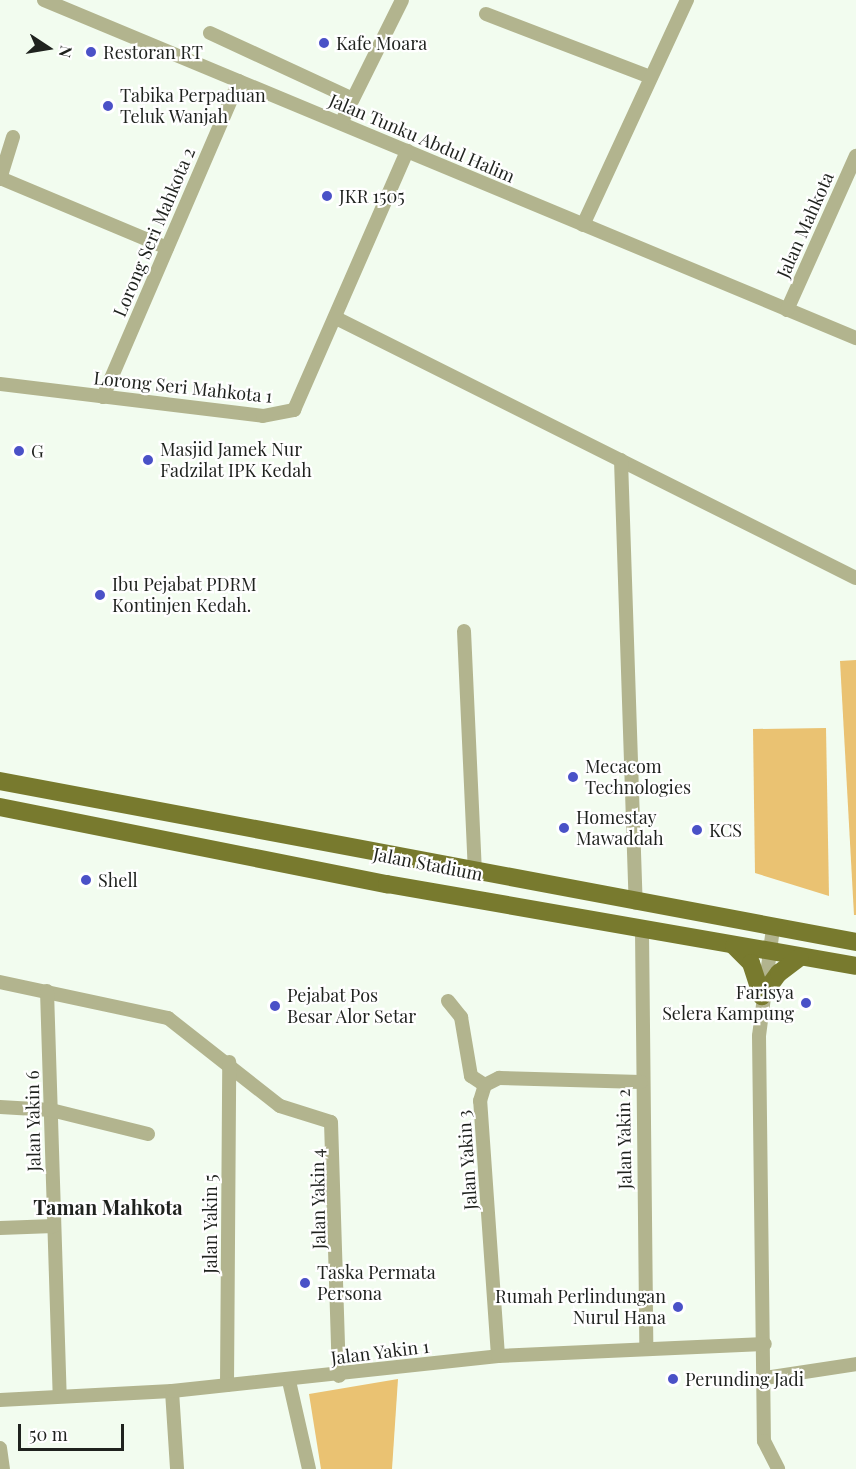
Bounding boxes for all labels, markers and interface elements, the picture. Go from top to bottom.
north arrow [18,18,78,78]
place label: Kafe Moara [336,32,427,54]
marker: Kafe Moara [317,36,331,50]
place label: Restoran RT [103,41,203,63]
text: N [55,44,78,60]
marker: Restoran RT [84,45,98,59]
place label: Tabika Perpaduan Teluk Wanjah [120,85,266,128]
street label: Jalan Tunku Abdul Halim [325,89,519,187]
marker: Tabika Perpaduan Teluk Wanjah [101,99,115,113]
street label: Lorong Seri Mahkota 2 [109,144,199,320]
street label: Jalan Mahkota [772,169,838,281]
place label: JKR 1505 [339,185,405,207]
marker: JKR 1505 [320,189,334,203]
street label: Lorong Seri Mahkota 1 [92,367,274,407]
place label: Masjid Jamek Nur Fadzilat IPK Kedah [160,439,312,482]
place label: G [31,440,44,462]
marker: G [12,444,26,458]
marker: Masjid Jamek Nur Fadzilat IPK Kedah [141,453,155,467]
place label: Ibu Pejabat PDRM Kontinjen Kedah. [112,574,257,616]
marker: Ibu Pejabat PDRM Kontinjen Kedah. [93,588,107,602]
place label: Mecacom Technologies [585,756,691,798]
marker: Mecacom Technologies [566,770,580,784]
place label: Homestay Mawaddah [576,807,664,850]
place label: KCS [709,819,742,841]
marker: Homestay Mawaddah [557,821,571,835]
marker: KCS [690,823,704,837]
street label: Jalan Stadium [371,843,485,885]
place label: Shell [98,869,138,891]
marker: Shell [79,873,93,887]
place label: Farisya Selera Kampung [662,982,794,1024]
place label: Pejabat Pos Besar Alor Setar [287,985,418,1028]
marker: Farisya Selera Kampung [799,996,813,1010]
marker: Pejabat Pos Besar Alor Setar [268,999,282,1013]
street label: Jalan Yakin 6 [21,1070,45,1172]
street label: Jalan Yakin 2 [612,1088,636,1190]
street label: Jalan Yakin 3 [453,1109,481,1211]
street label: Jalan Yakin 4 [306,1148,330,1250]
street label: Jalan Yakin 5 [199,1174,221,1274]
district label: Taman Mahkota [33,1194,183,1218]
place label: Taska Permata Persona [317,1262,436,1304]
marker: Taska Permata Persona [298,1276,312,1290]
place label: Rumah Perlindungan Nurul Hana [495,1286,666,1328]
marker: Rumah Perlindungan Nurul Hana [671,1300,685,1314]
street label: Jalan Yakin 1 [329,1335,431,1369]
place label: Perunding Jadi [685,1368,804,1390]
marker: Perunding Jadi [666,1372,680,1386]
scale bar [21,1412,128,1450]
text: 50 m [29,1422,68,1446]

